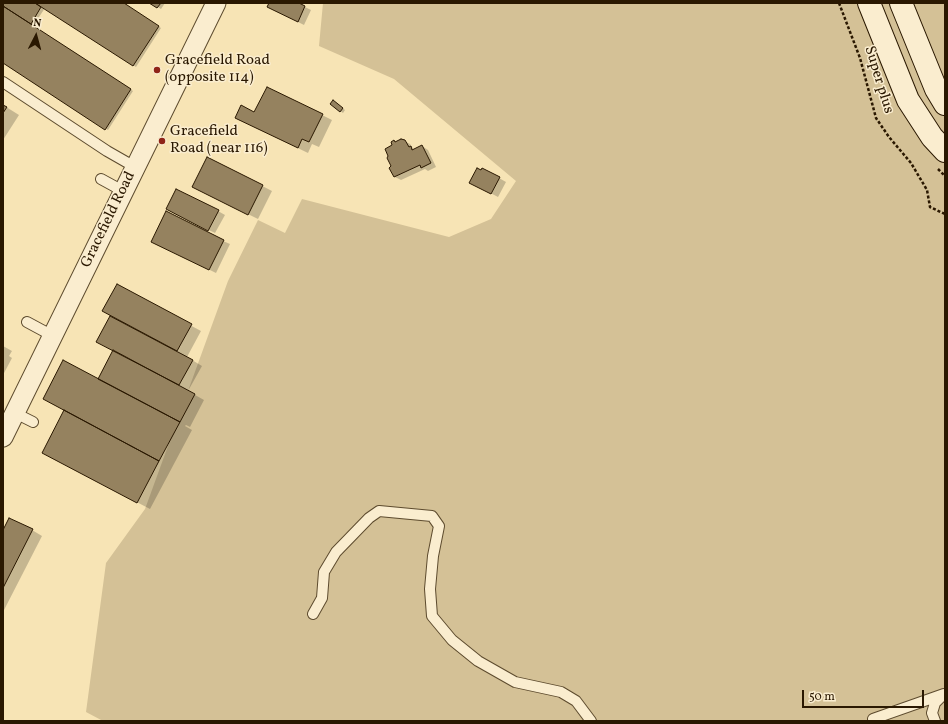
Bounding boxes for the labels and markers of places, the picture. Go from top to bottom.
place label: Gracefield Road (opposite 114) [165,52,270,87]
marker: Gracefield Road (opposite 114) [152,65,162,75]
place label: Gracefield Road (near 116) [170,123,268,158]
marker: Gracefield Road (near 116) [157,136,167,146]

